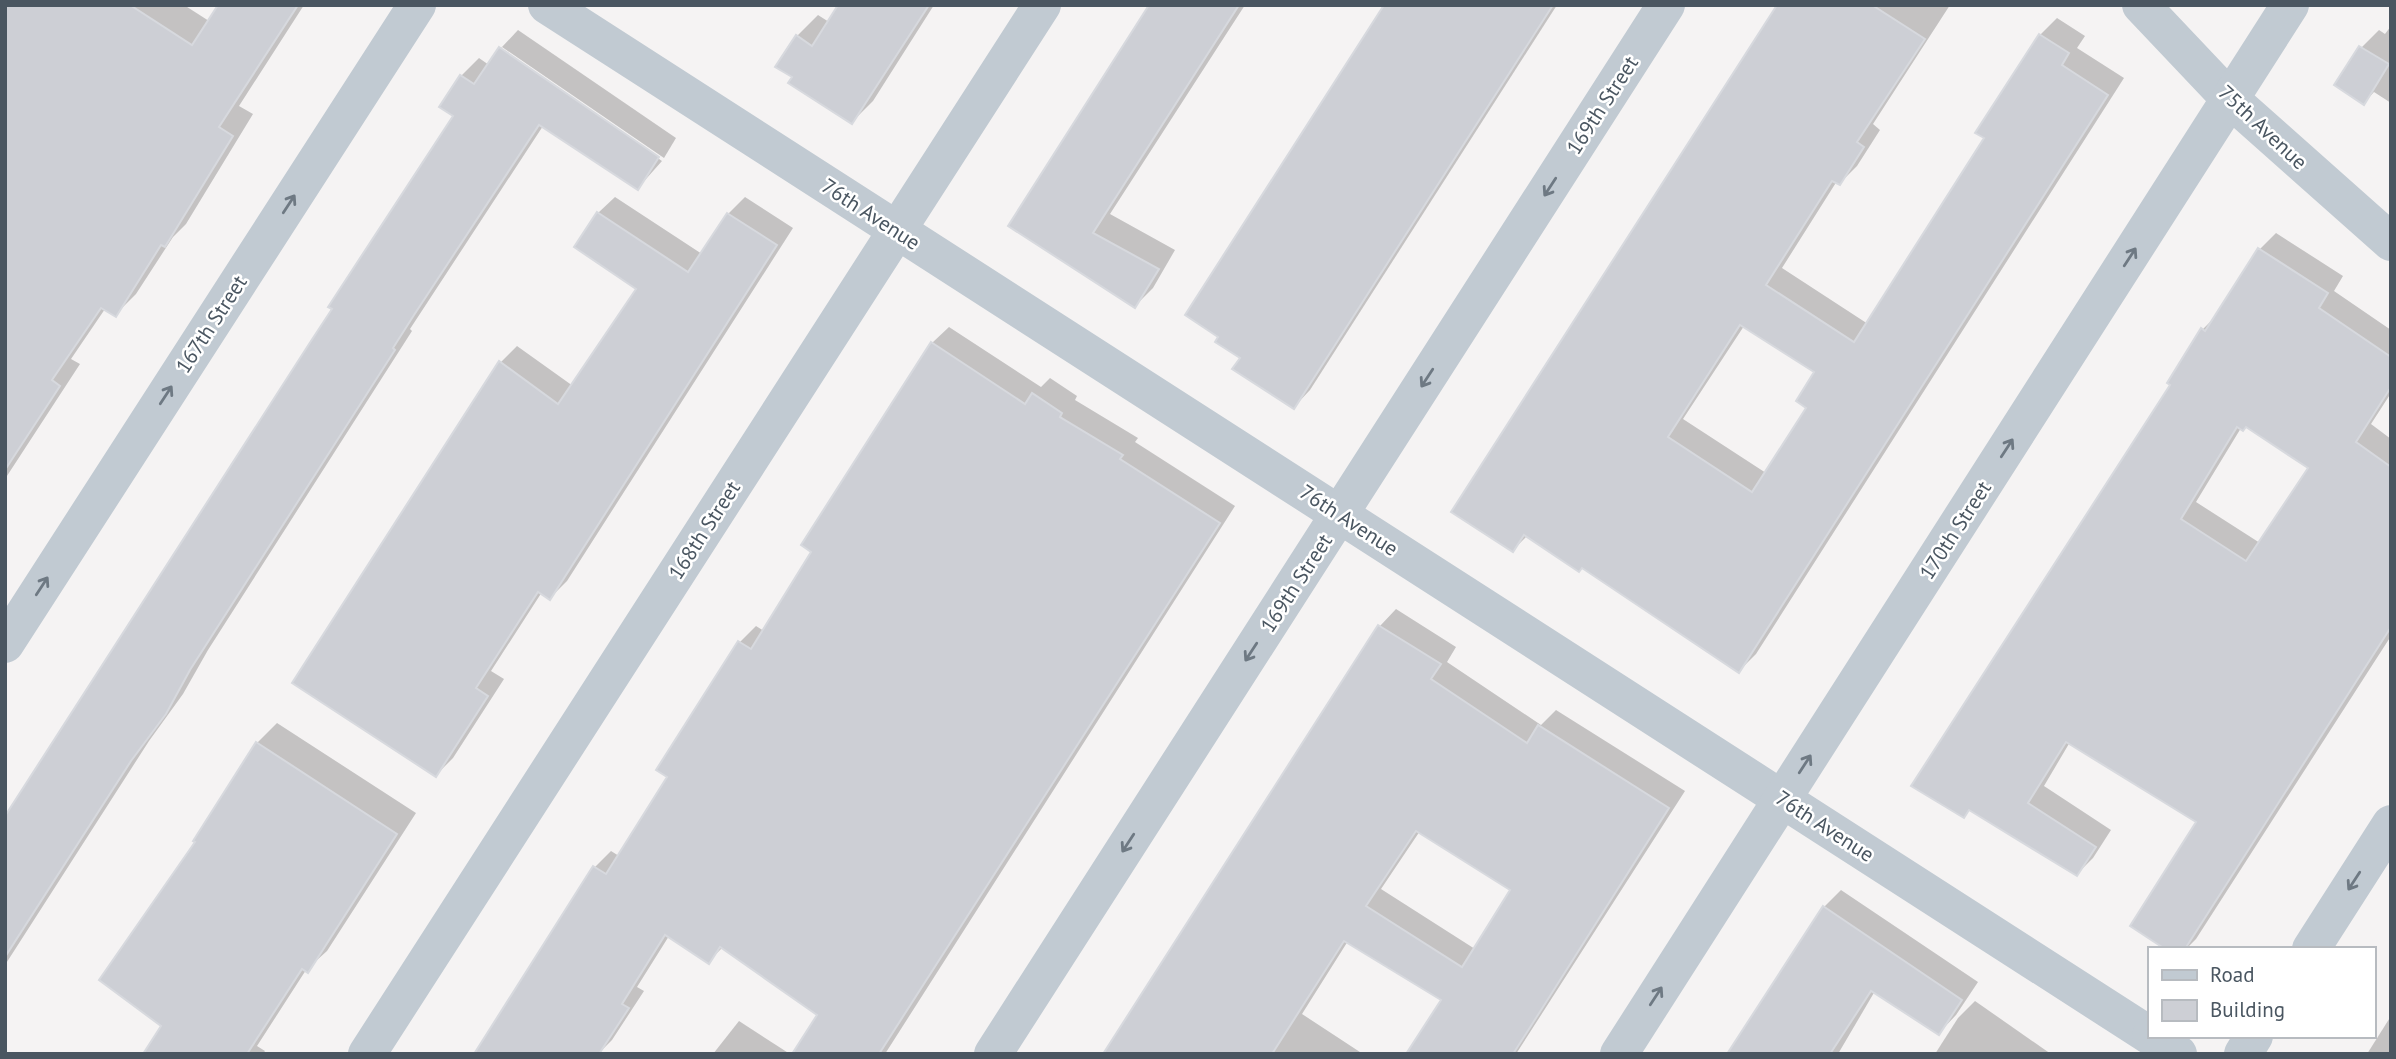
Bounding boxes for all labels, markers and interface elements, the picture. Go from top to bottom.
street label: 169th Street [1560,51,1644,159]
street label: 75th Avenue [2213,79,2313,175]
street label: 76th Avenue [817,172,925,256]
one-way arrow [1542,176,1556,196]
one-way arrow [282,194,296,214]
one-way arrow [2123,247,2137,267]
street label: 167th Street [169,270,253,378]
one-way arrow [1420,368,1434,387]
one-way arrow [158,386,173,405]
one-way arrow [2000,439,2014,459]
street label: 168th Street [662,476,746,584]
street label: 170th Street [1913,476,1997,584]
street label: 76th Avenue [1295,478,1403,562]
street label: 169th Street [1254,529,1338,637]
one-way arrow [35,577,50,596]
one-way arrow [1244,642,1259,661]
one-way arrow [1798,754,1812,774]
street label: 76th Avenue [1771,784,1879,868]
one-way arrow [1121,833,1135,853]
one-way arrow [2347,871,2361,891]
legend [2148,947,2375,1038]
text: Road [2210,961,2254,988]
one-way arrow [1649,987,1663,1007]
text: Building [2210,996,2285,1023]

